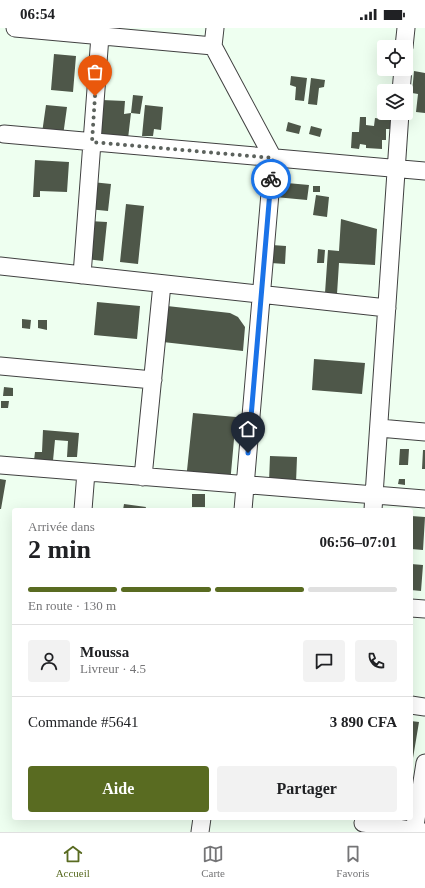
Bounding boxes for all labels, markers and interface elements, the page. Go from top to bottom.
text: 06:54 [20,6,55,22]
map controls [377,40,413,120]
button: locate [377,40,413,76]
pin [78,55,112,96]
icon: bag [84,61,106,83]
button: layers [377,84,413,120]
courier [251,159,291,199]
icon: bike [260,168,282,190]
pin [231,412,265,453]
icon: home [237,418,259,440]
text: Arrivée dans [28,519,95,534]
text: 06:56–07:01 [320,534,397,550]
text: 2 min [28,535,91,564]
text: En route · 130 m [28,598,116,613]
button: person [28,640,70,682]
button: chat [303,640,345,682]
button: phone [355,640,397,682]
text: Moussa [80,644,129,660]
text: Livreur · 4.5 [80,661,146,676]
text: Commande #5641 [28,714,138,730]
text: 3 890 CFA [330,714,397,730]
button: Aide [28,766,209,812]
button: Partager [217,766,397,812]
tab: Accueil [56,843,90,879]
tab: Carte [201,843,225,879]
tab: Favoris [336,843,369,879]

